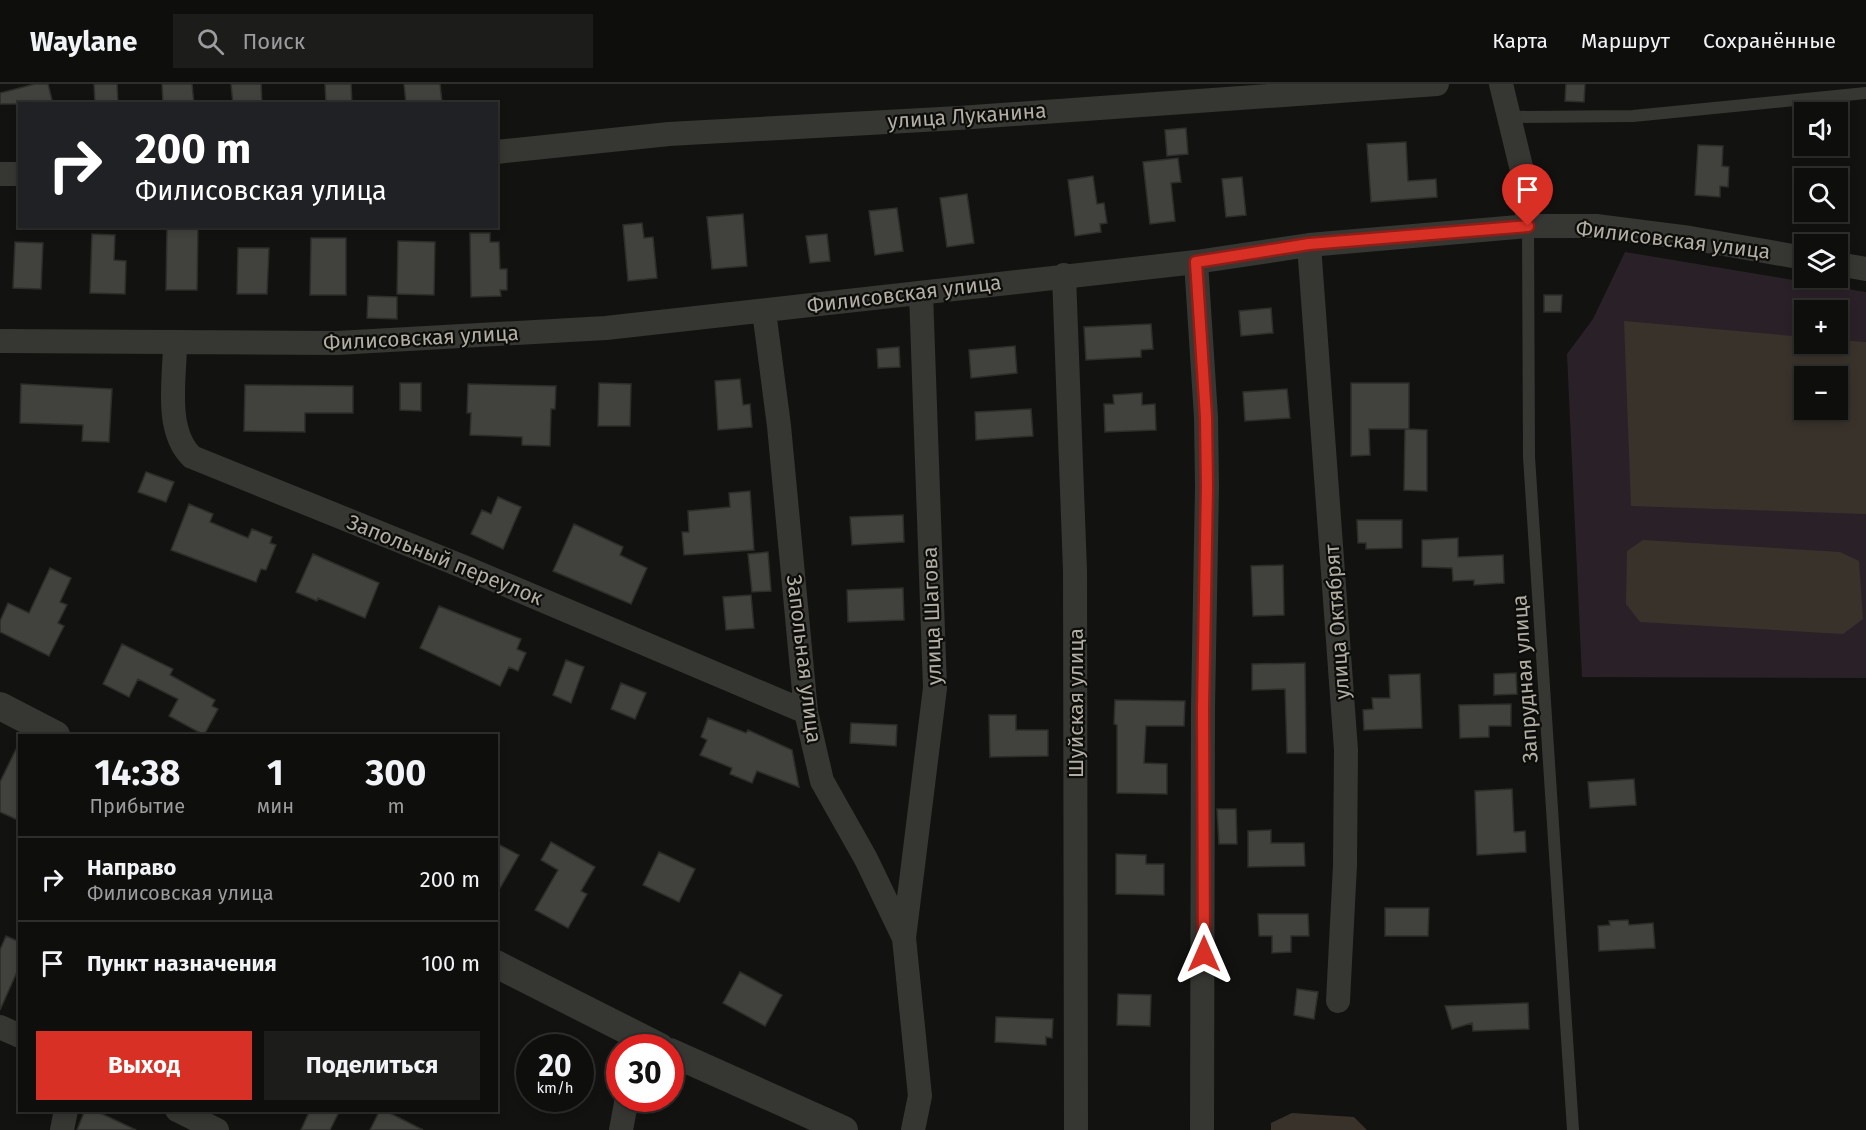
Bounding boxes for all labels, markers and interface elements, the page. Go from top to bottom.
search box [173,14,593,68]
text: Waylane [30,25,137,58]
icon: search [194,25,227,58]
text: Поиск [242,28,305,55]
text: Карта [1492,28,1548,54]
text: Маршрут [1581,28,1670,54]
text: Сохранённые [1703,28,1836,54]
street label: улица Луканина [887,97,1047,135]
map controls [1794,102,1848,420]
button: sound [1794,102,1848,156]
text: 200 m [135,124,251,174]
icon: right [36,126,114,204]
pin [1502,164,1553,226]
button: search [1794,168,1848,222]
icon: arrive [1511,173,1544,206]
text: Филисовская улица [135,175,387,207]
street label: Филисовская улица [1574,215,1772,265]
button: layers [1794,234,1848,288]
street label: Филисовская улица [805,269,1003,319]
button: + [1794,300,1848,354]
street label: Филисовская улица [323,320,519,356]
button: − [1794,366,1848,420]
street label: Запольный переулок [343,509,547,611]
street label: улица Октябрят [1319,543,1355,701]
street label: улица Шагова [917,546,947,686]
street label: Запольная улица [781,573,827,745]
street label: Запрудная улица [1506,594,1544,764]
street label: Шуйская улица [1063,628,1089,778]
text: 14:38 [94,751,180,795]
text: 1 [267,751,284,795]
text: 300 [366,751,426,795]
text: Прибытие [90,794,185,818]
text: мин [257,794,294,818]
text: m [387,794,405,818]
text: Направо [87,854,176,881]
icon: right [36,863,69,896]
text: 200 m [420,866,480,893]
text: Филисовская улица [87,881,274,905]
position arrow [1172,922,1236,986]
icon: arrive [36,947,69,980]
text: Пункт назначения [87,950,277,977]
text: 100 m [421,950,480,977]
button: Выход [36,1031,252,1100]
button: Поделиться [264,1031,480,1100]
speed limit sign: 30 [606,1034,684,1112]
text: 20 [538,1048,572,1084]
text: km/h [536,1079,574,1097]

